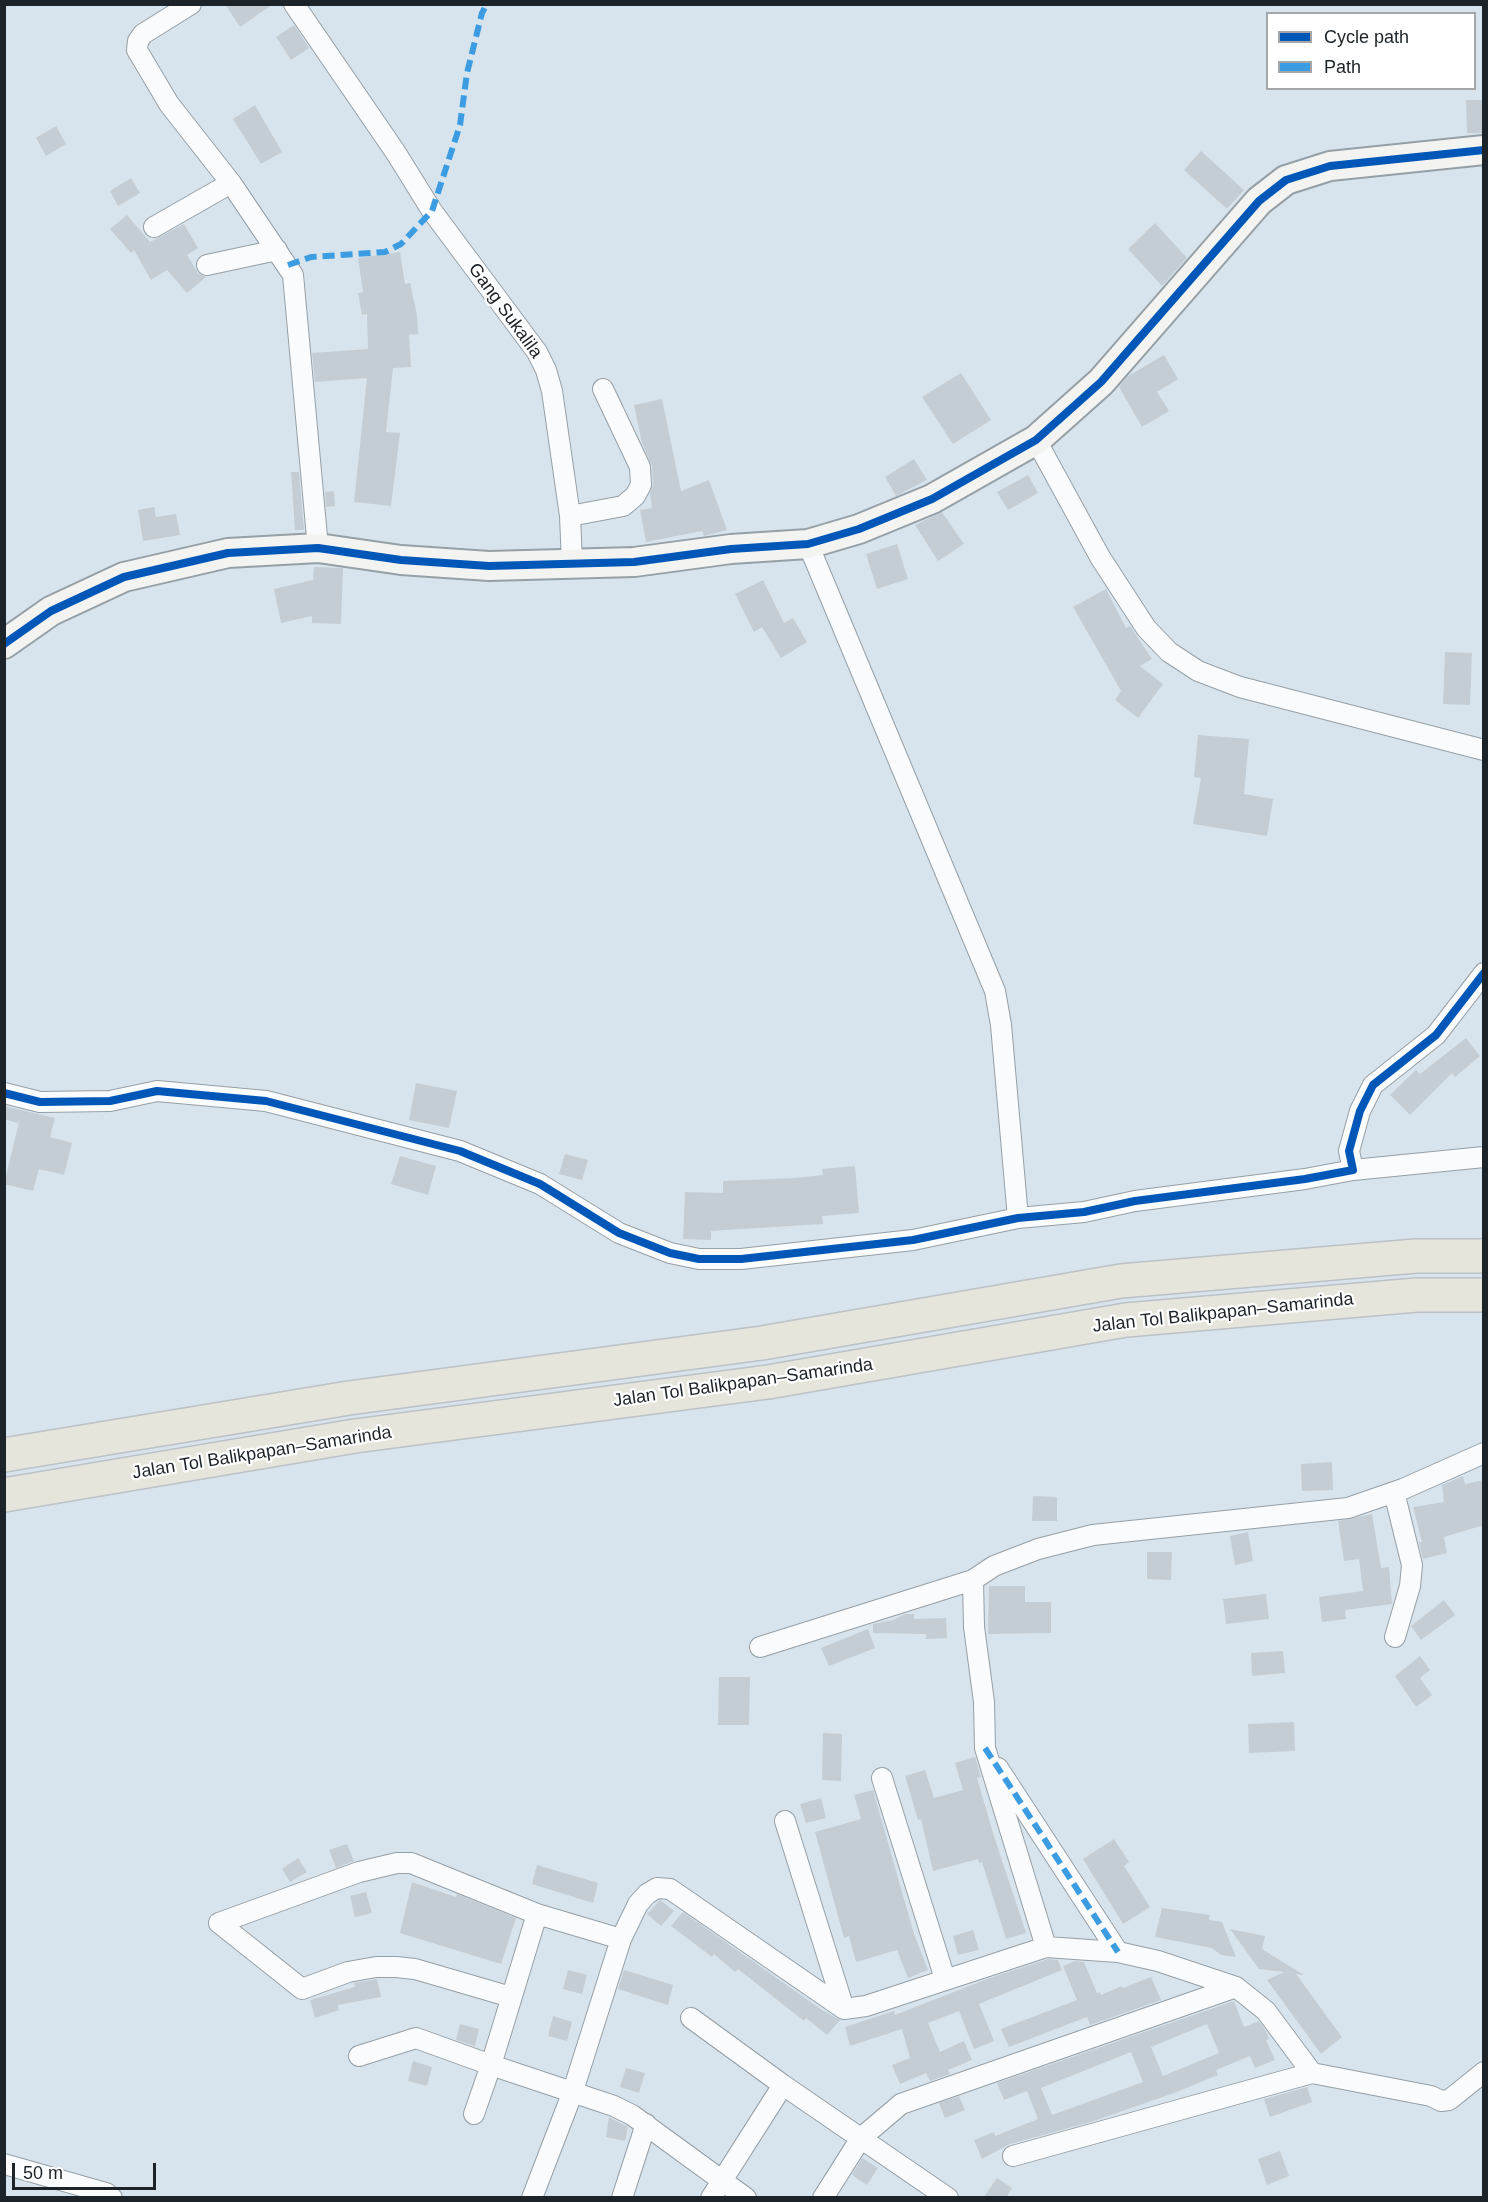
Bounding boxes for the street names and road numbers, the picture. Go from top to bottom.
street label: Gang Sukalila [463,259,547,363]
street label: Jalan Tol Balikpapan–Samarinda [1092,1289,1354,1337]
street label: Jalan Tol Balikpapan–Samarinda [612,1354,874,1412]
street label: Jalan Tol Balikpapan–Samarinda [131,1422,393,1484]

